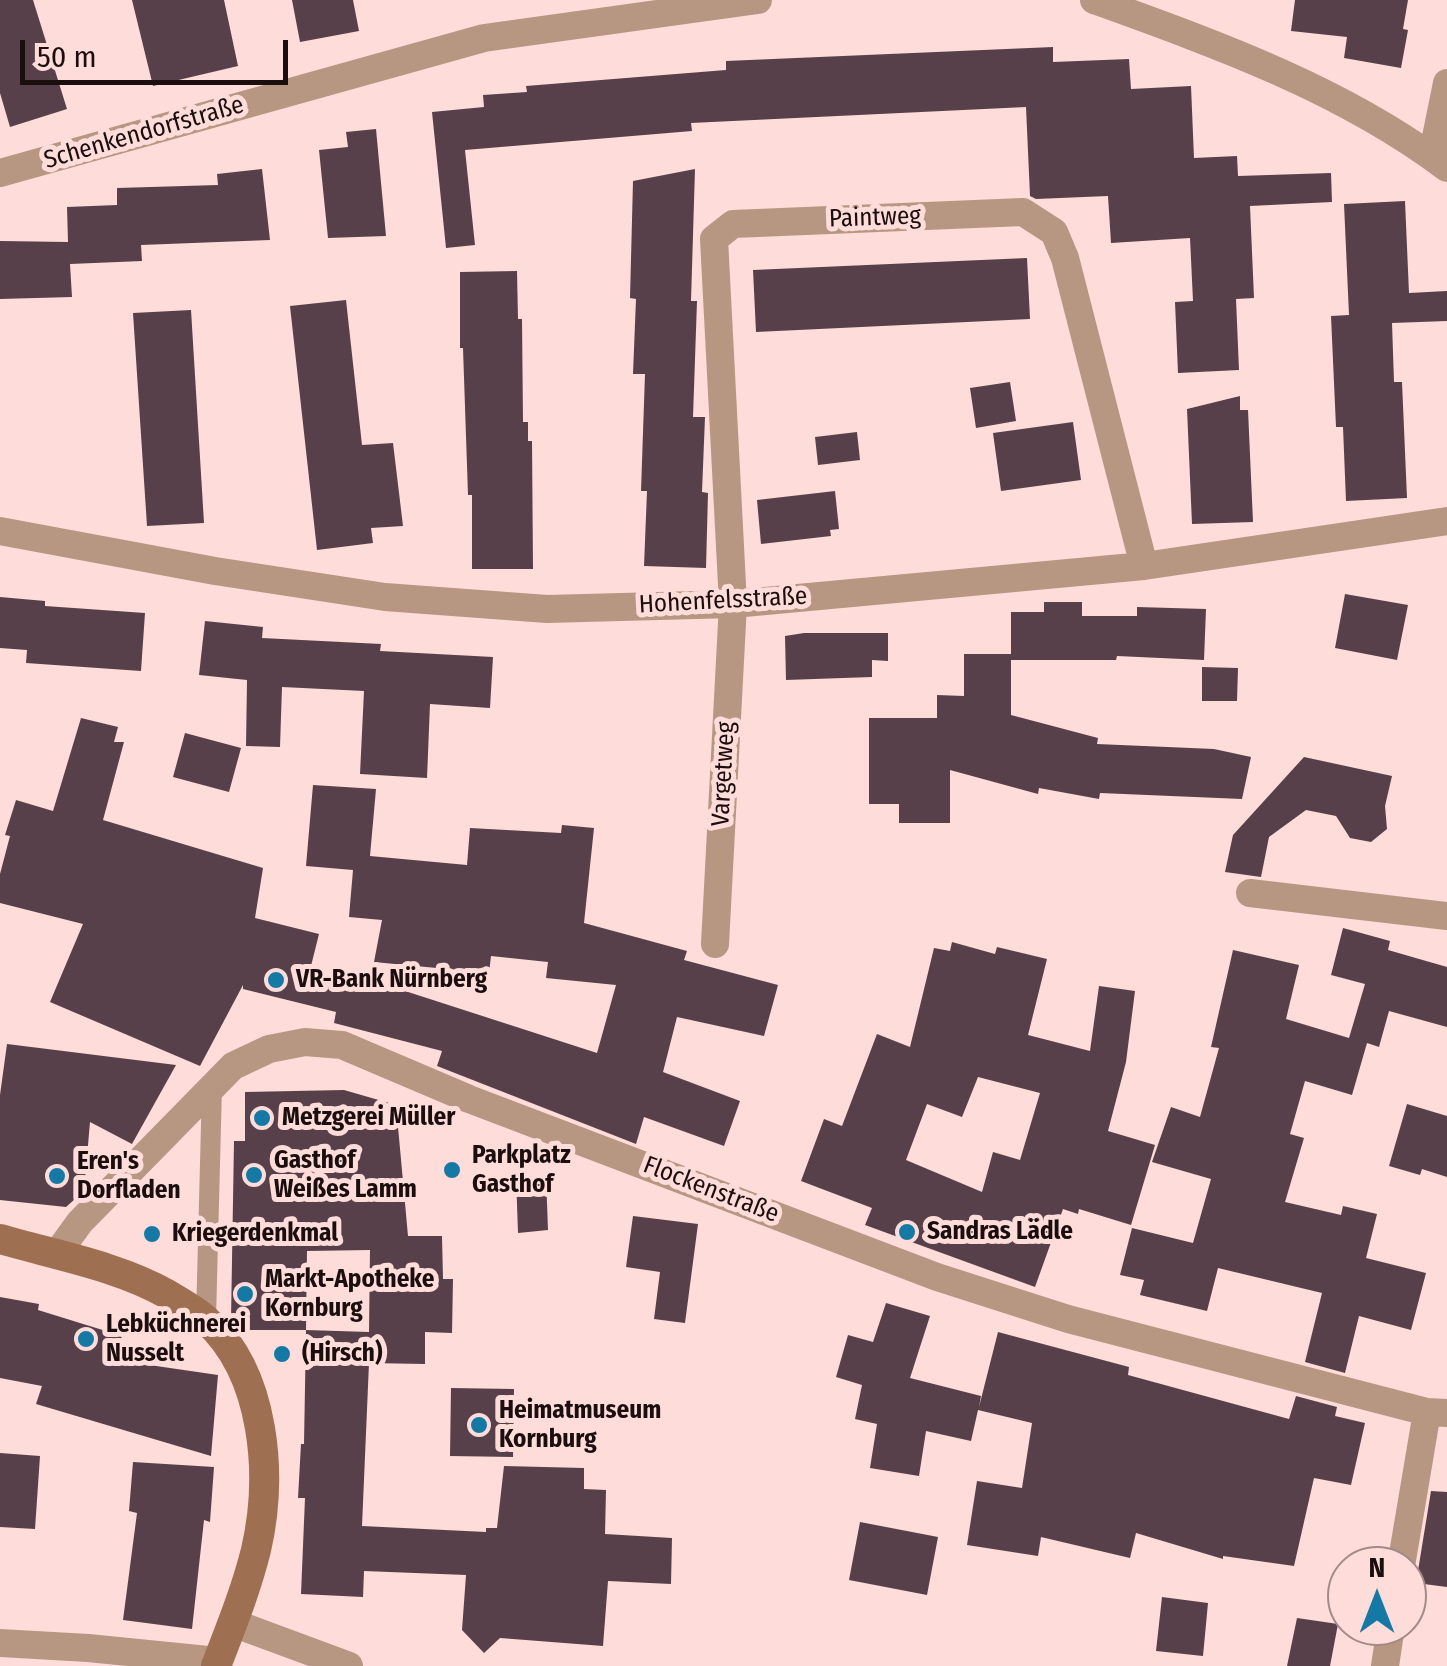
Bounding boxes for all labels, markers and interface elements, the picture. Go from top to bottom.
scale bar [25,20,292,82]
text: 50 m [37,39,97,75]
street label: Schenkendorfstraße [41,90,247,176]
street label: Paintweg [828,201,922,235]
street label: Hohenfelsstraße [638,582,808,620]
street label: Vargetweg [706,721,742,827]
place label: VR-Bank Nürnberg [296,965,487,995]
marker: VR-Bank Nürnberg [265,969,287,991]
place label: Metzgerei Müller [282,1103,455,1133]
marker: Metzgerei Müller [251,1107,273,1129]
place label: Parkplatz Gasthof [472,1141,571,1200]
place label: Gasthof Weißes Lamm [274,1146,417,1205]
place label: Eren's Dorfladen [77,1147,181,1206]
street label: Flockenstraße [639,1150,783,1230]
marker: Parkplatz Gasthof [441,1159,463,1181]
marker: Gasthof Weißes Lamm [243,1164,265,1186]
marker: Eren's Dorfladen [46,1165,68,1187]
place label: Sandras Lädle [927,1217,1073,1247]
place label: Kriegerdenkmal [172,1219,338,1249]
marker: Sandras Lädle [896,1221,918,1243]
marker: Kriegerdenkmal [141,1223,163,1245]
place label: Markt-Apotheke Kornburg [265,1265,434,1324]
marker: Markt-Apotheke Kornburg [234,1283,256,1305]
place label: Lebküchnerei Nusselt [106,1310,246,1369]
marker: Lebküchnerei Nusselt [75,1328,97,1350]
place label: (Hirsch) [302,1339,382,1369]
marker: (Hirsch) [271,1343,293,1365]
place label: Heimatmuseum Kornburg [499,1396,661,1455]
marker: Heimatmuseum Kornburg [468,1414,490,1436]
north arrow [1327,1546,1427,1646]
text: N [1369,1551,1385,1584]

